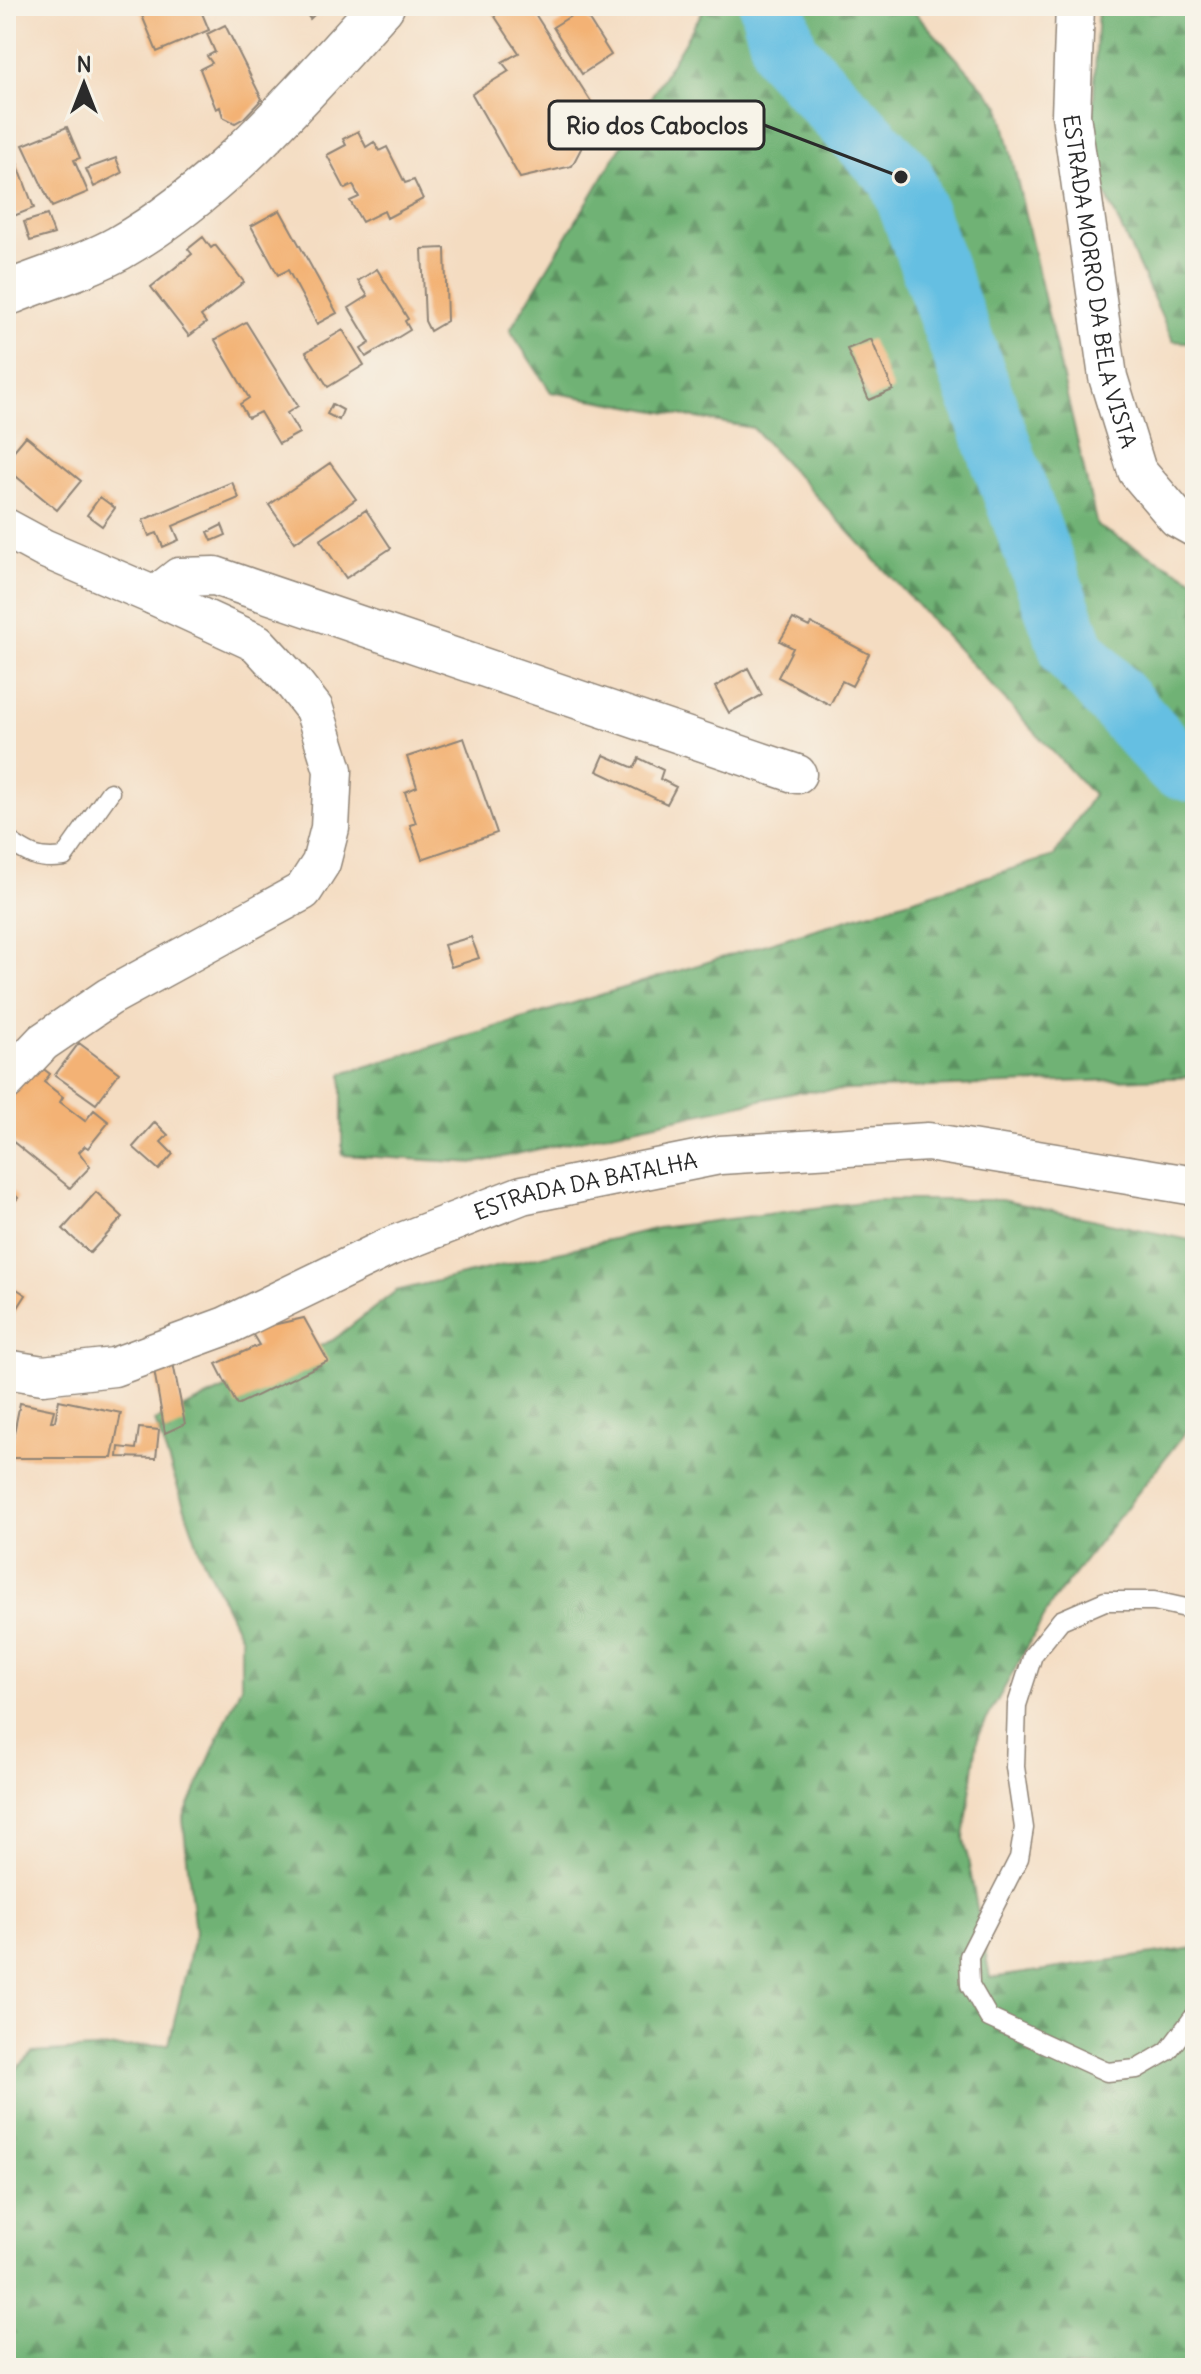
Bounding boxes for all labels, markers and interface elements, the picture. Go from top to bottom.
north arrow [44,44,124,124]
text: N [76,50,92,78]
callout: Rio dos Caboclos [549,101,764,149]
text: Rio dos Caboclos [566,110,748,140]
street label: ESTRADA MORRO DA BELA VISTA [1057,113,1143,452]
street label: ESTRADA DA BATALHA [470,1146,699,1226]

